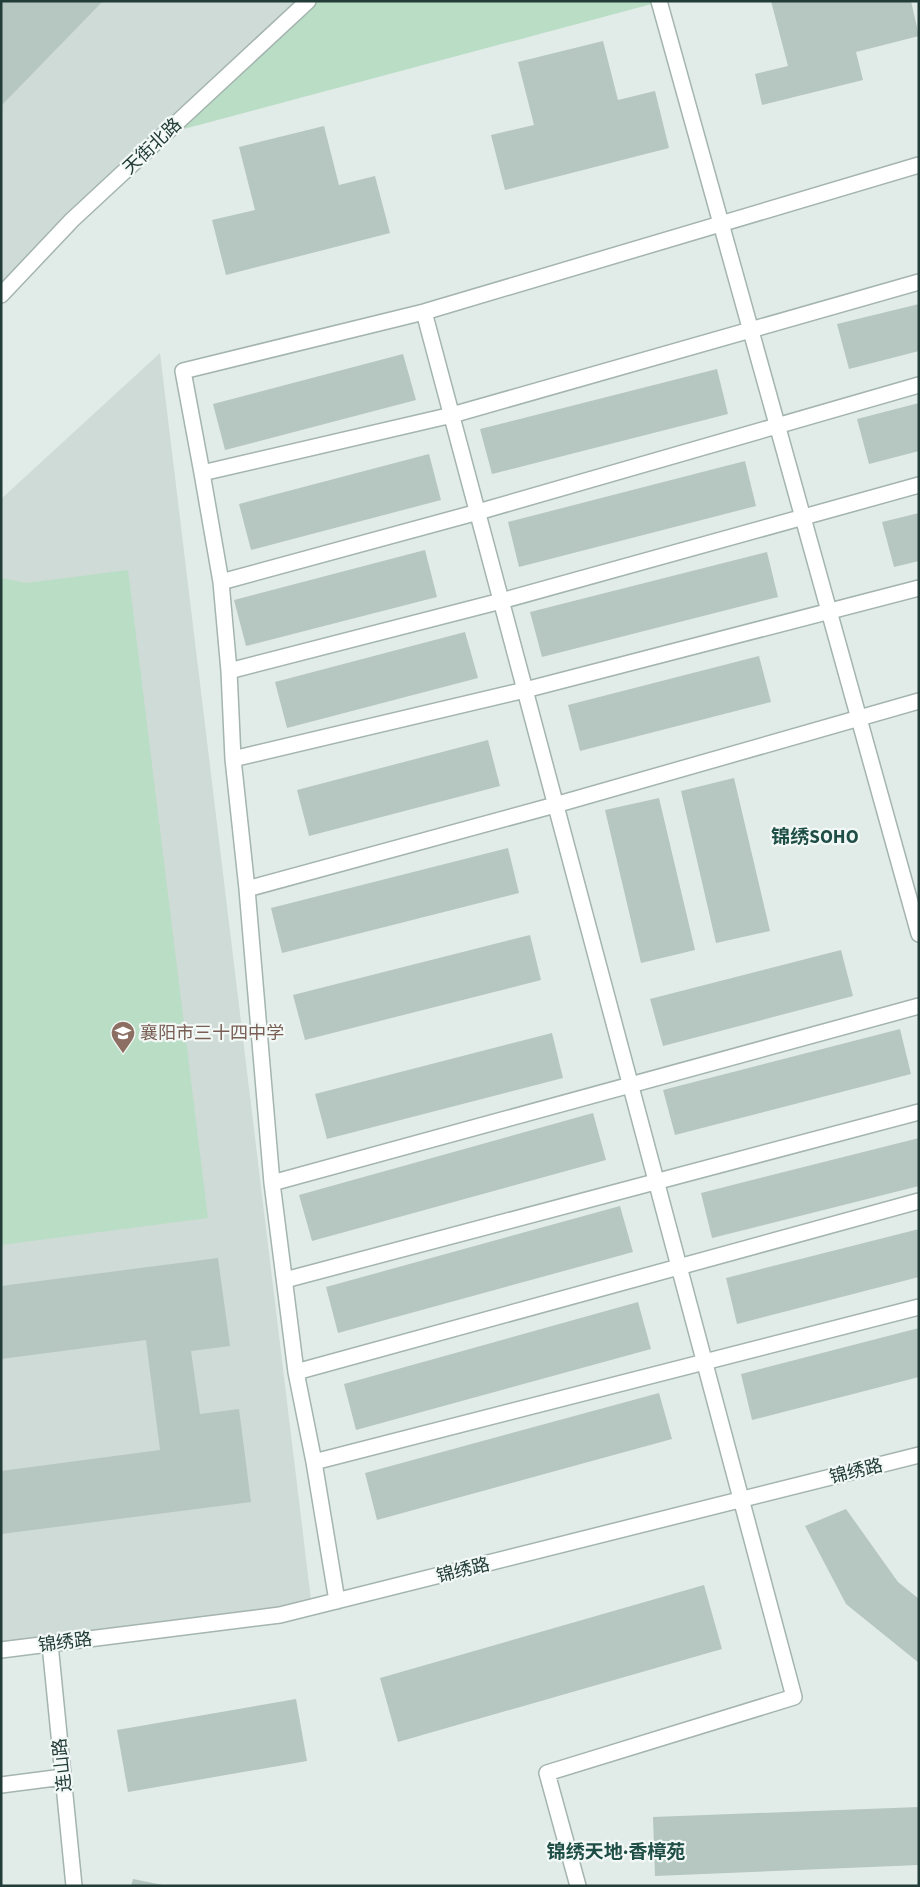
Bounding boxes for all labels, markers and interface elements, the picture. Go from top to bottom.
street label: 天街北路 [117,113,187,180]
district label: 锦绣SOHO [771,824,859,851]
school or university icon: 襄阳市三十四中学 [110,1020,136,1054]
place label: 襄阳市三十四中学 [140,1021,284,1046]
street label: 锦绣路 [827,1453,885,1490]
street label: 锦绣路 [434,1552,492,1589]
street label: 锦绣路 [37,1627,93,1658]
street label: 连山路 [47,1737,78,1793]
district label: 锦绣天地·香樟苑 [547,1839,685,1866]

